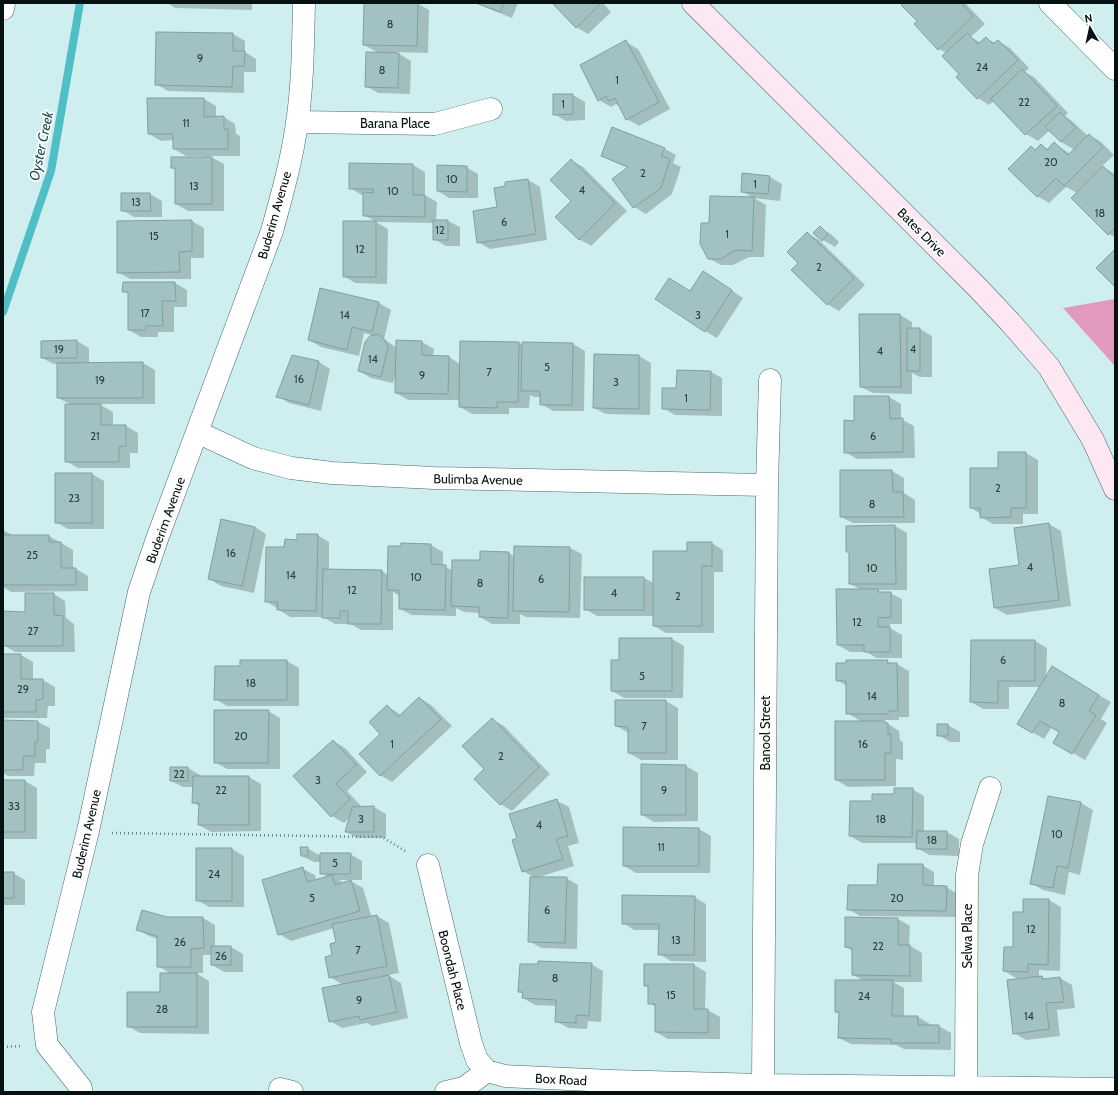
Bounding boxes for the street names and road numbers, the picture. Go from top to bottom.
street label: Barana Place [360,115,430,131]
street label: Buderim Avenue [254,169,294,261]
street label: Bates Drive [894,204,950,260]
street label: Bulimba Avenue [433,470,523,488]
street label: Buderim Avenue [142,474,188,565]
street label: Banool Street [757,695,773,770]
street label: Buderim Avenue [68,788,104,880]
street label: Selwa Place [959,903,975,968]
street label: Boondah Place [435,928,471,1012]
street label: Box Road [535,1070,587,1088]

